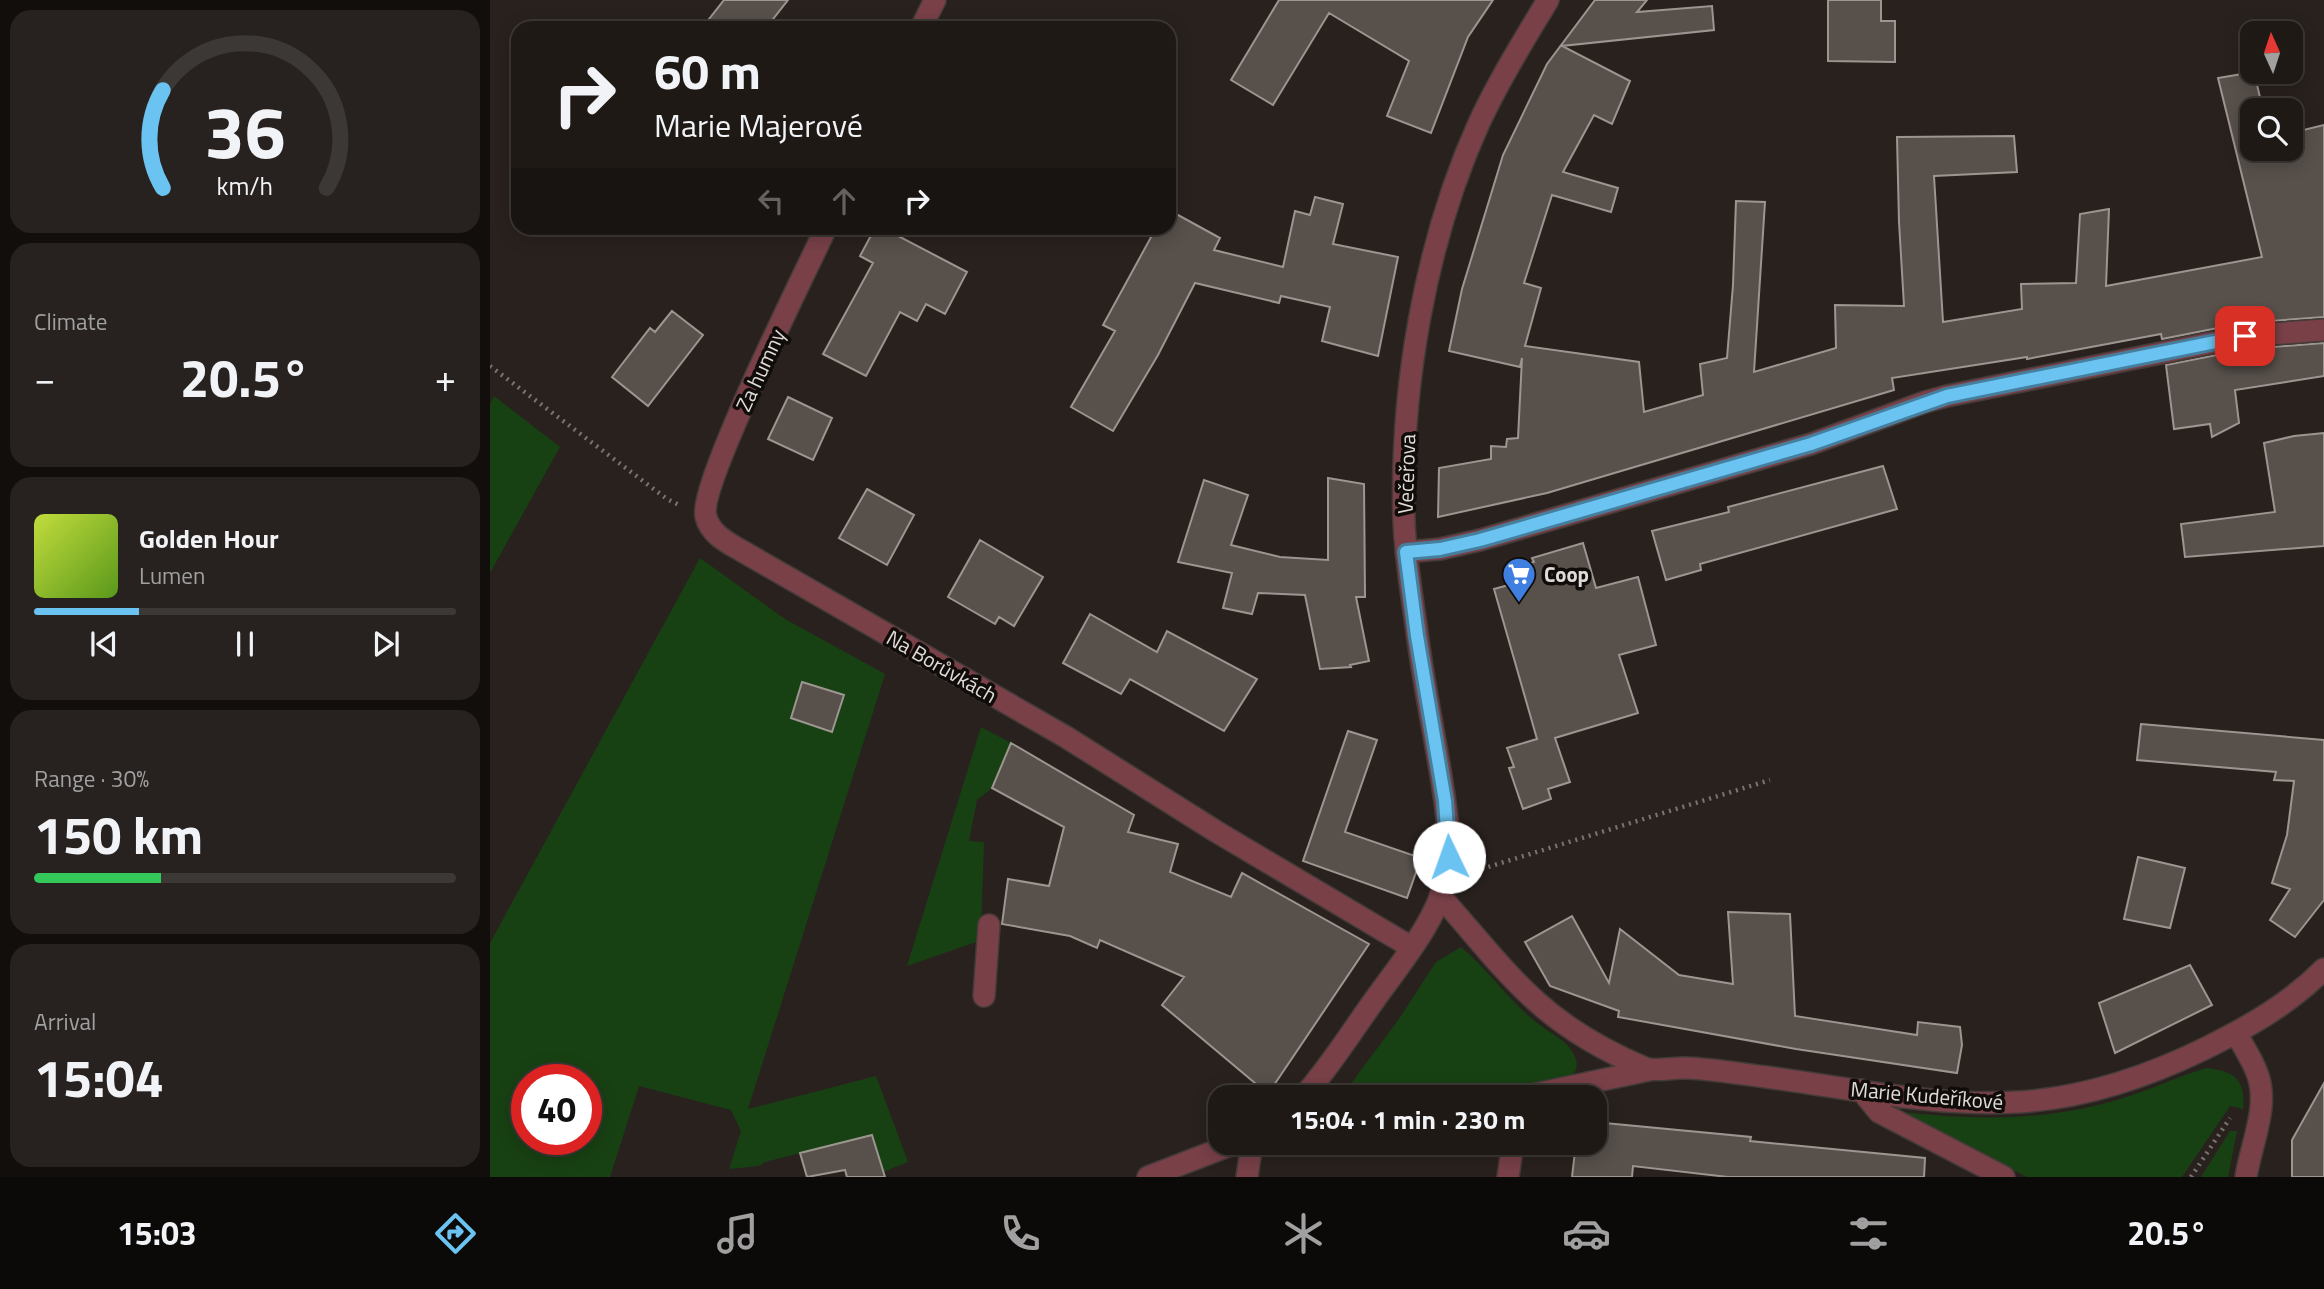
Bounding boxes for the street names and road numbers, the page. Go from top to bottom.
street label: Za humny [727,324,793,416]
street label: Večeřova [1389,433,1423,515]
street label: Na Borůvkách [881,621,1003,711]
street label: Marie Kudeříkové [1849,1072,2005,1118]

